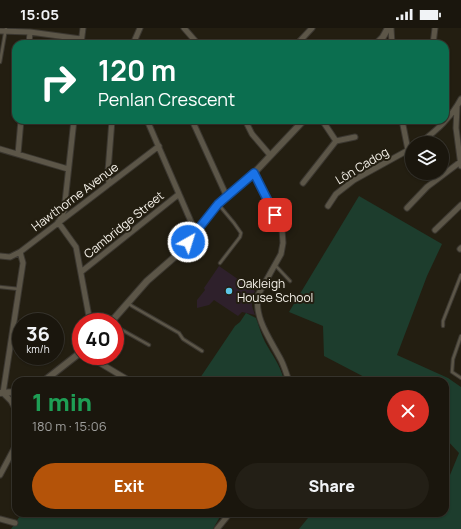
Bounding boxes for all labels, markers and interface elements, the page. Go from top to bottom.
text: 15:05 [20,4,59,25]
text: 120 m [98,51,176,89]
icon: right [32,56,84,108]
text: Penlan Crescent [98,87,235,111]
map controls [405,136,449,180]
button: layers [405,136,449,180]
street label: Lôn Cadog [332,143,392,188]
street label: Hawthorne Avenue [28,158,122,235]
street label: Cambridge Street [80,187,167,262]
pin [258,198,292,232]
icon: arrive [264,204,286,226]
position arrow [167,221,209,263]
place label: Oakleigh House School [237,275,313,306]
marker: Oakleigh House School [224,286,234,296]
speed limit sign: 40 [72,313,124,365]
text: 36 [26,320,50,347]
text: km/h [26,342,50,356]
text: 1 min [32,385,92,418]
button: close [387,390,429,432]
text: 180 m · 15:06 [32,417,107,435]
button: Exit [32,463,227,509]
button: Share [235,463,429,509]

